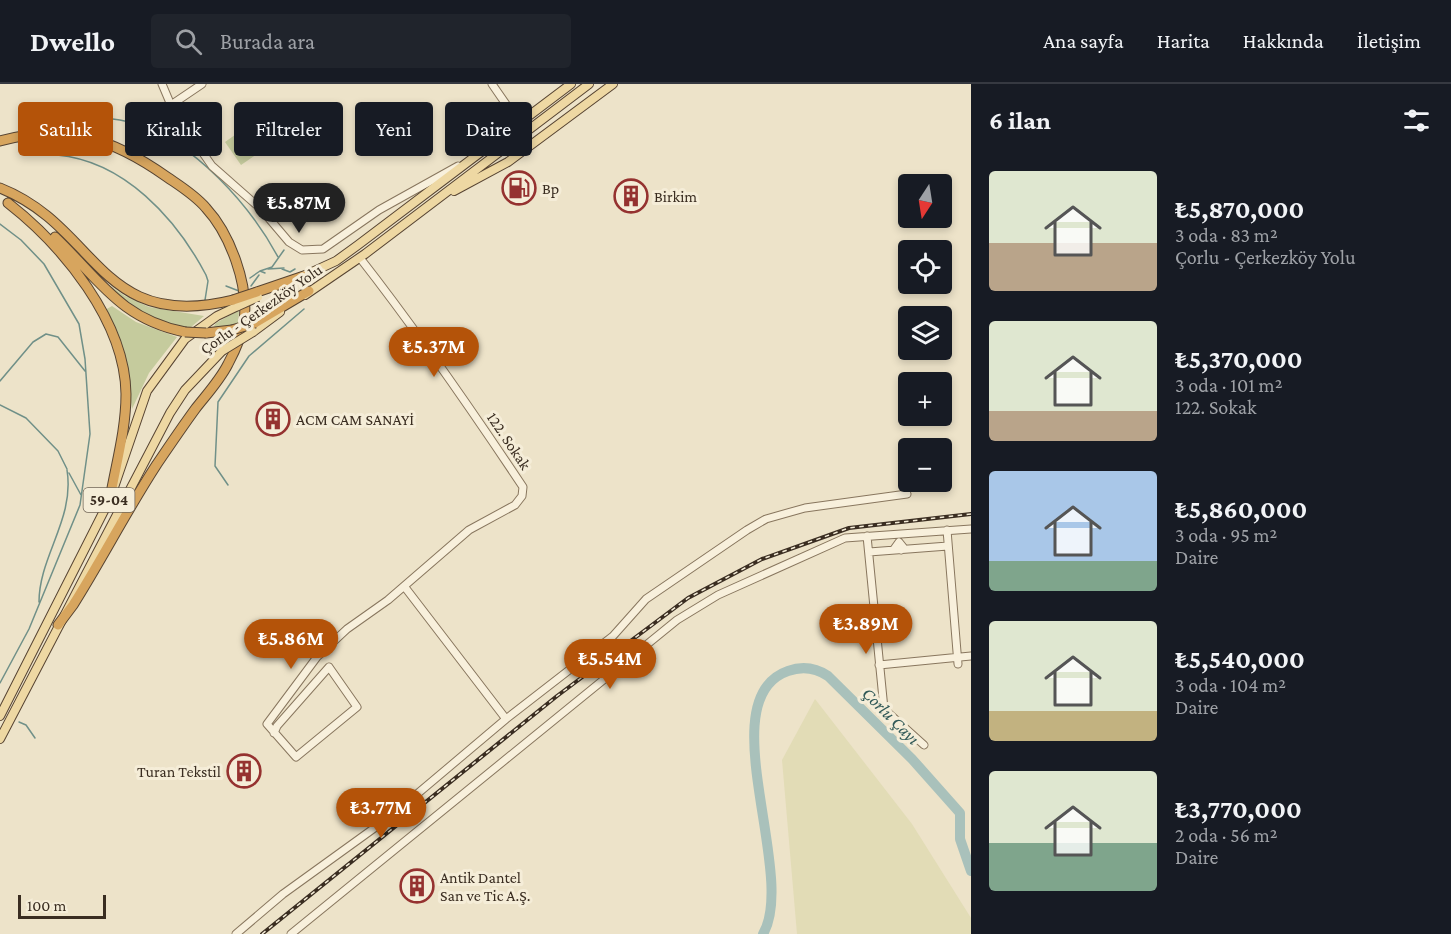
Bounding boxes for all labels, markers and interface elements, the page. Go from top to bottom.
search box [151,14,571,68]
icon: search [172,25,205,58]
text: Dwello [30,26,115,57]
text: Burada ara [220,29,315,54]
text: Ana sayfa [1043,29,1124,53]
text: Harita [1157,29,1210,53]
text: Hakkında [1243,29,1324,53]
text: İletişim [1357,29,1421,53]
chip: Satılık [18,102,113,156]
chip: Kiralık [125,102,222,156]
chip: Filtreler [234,102,343,156]
chip: Yeni [355,102,433,156]
chip: Daire [445,102,532,156]
icon: filters [1400,104,1433,137]
text: 6 ilan [989,106,1051,135]
fuel station icon: Bp [501,170,537,206]
north arrow [898,174,952,228]
map controls [898,174,952,492]
building icon: Birkim [613,178,649,214]
place label: Bp [542,180,559,198]
pin: ₺5.87M [250,183,348,234]
place label: Birkim [654,188,697,205]
text: ₺5.87M [267,191,331,213]
icon: home [1037,195,1109,267]
text: ₺5,870,000 [1175,195,1304,224]
text: 3 oda · 83 m² [1175,224,1278,246]
button: locate [898,240,952,294]
text: Çorlu - Çerkezköy Yolu [1175,246,1356,268]
street label: Çorlu - Çerkezköy Yolu [197,260,326,358]
button: layers [898,306,952,360]
pin: ₺5.37M [385,327,483,378]
text: ₺5.37M [403,335,465,357]
icon: home [1037,345,1109,417]
text: ₺5,370,000 [1175,345,1303,374]
button: + [898,372,952,426]
text: 3 oda · 101 m² [1175,374,1282,396]
text: 122. Sokak [1175,396,1256,418]
building icon: ACM CAM SANAYİ [255,401,291,437]
street label: 122. Sokak [484,409,534,473]
place label: ACM CAM SANAYİ [296,411,414,428]
button: − [898,438,952,492]
road number: 59-04 [84,488,134,512]
icon: home [1037,495,1109,567]
text: ₺5,860,000 [1175,495,1307,524]
text: 3 oda · 95 m² [1175,524,1277,546]
text: Daire [1175,546,1218,568]
pin: ₺3.89M [817,604,915,655]
text: ₺3.89M [833,612,899,634]
pin: ₺5.86M [242,619,340,670]
text: ₺5.86M [258,627,324,649]
pin: ₺5.54M [561,639,659,690]
icon: home [1037,645,1109,717]
text: ₺5,540,000 [1175,645,1305,674]
text: ₺5.54M [578,647,642,669]
text: 3 oda · 104 m² [1175,674,1286,696]
water label: Çorlu Çayı [858,683,924,749]
text: Daire [1175,696,1218,718]
building icon: Turan Tekstil [226,753,262,789]
place label: Turan Tekstil [137,763,221,780]
pin: ₺3.77M [332,788,430,839]
icon: home [1037,795,1109,867]
text: ₺3,770,000 [1175,795,1302,824]
text: ₺3.77M [350,796,412,818]
text: 2 oda · 56 m² [1175,824,1278,846]
text: Daire [1175,846,1218,868]
building icon: Antik Dantel San ve Tic A.Ş. [399,868,435,904]
place label: Antik Dantel San ve Tic A.Ş. [440,869,530,905]
scale bar [18,892,106,920]
text: 100 m [27,897,66,914]

